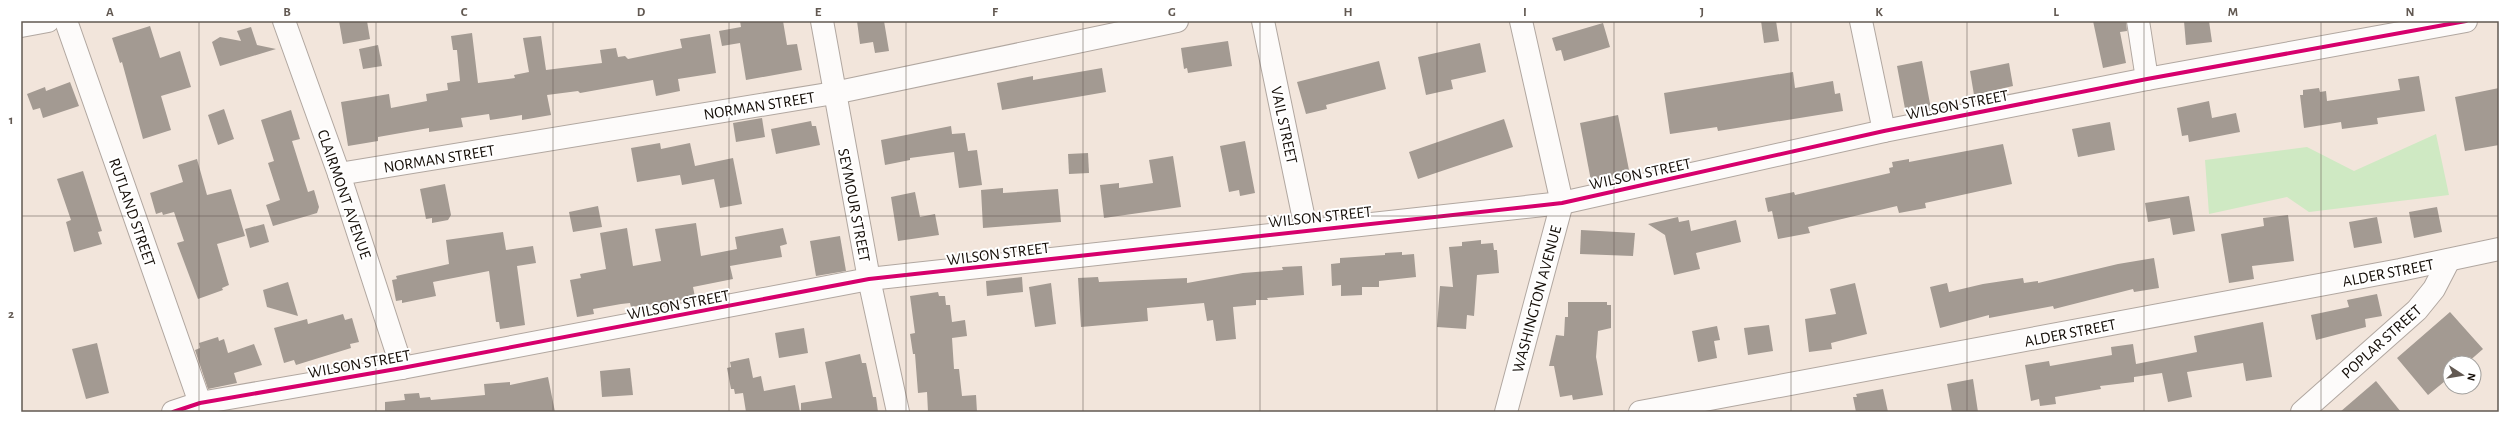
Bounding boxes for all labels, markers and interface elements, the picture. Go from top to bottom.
text: A [106,6,114,19]
text: B [283,6,291,19]
text: C [461,6,468,19]
text: D [637,6,646,19]
text: E [815,6,822,19]
text: F [992,6,999,19]
text: G [1168,6,1176,19]
text: H [1343,6,1353,19]
text: I [1523,6,1527,19]
text: J [1700,6,1704,19]
text: K [1875,6,1883,19]
text: L [2053,6,2059,19]
text: M [2228,6,2238,19]
text: N [2405,6,2415,19]
street label: VAIL STREET [1268,85,1300,166]
street label: WILSON STREET [1905,87,2010,123]
street label: NORMAN STREET [702,89,816,123]
text: 1 [9,114,13,127]
street label: CLAIRMONT AVENUE [314,128,374,261]
street label: NORMAN STREET [382,142,496,176]
street label: SEYMOUR STREET [835,147,873,263]
street label: WILSON STREET [1588,155,1693,193]
street label: RUTLAND STREET [106,156,158,269]
street label: WILSON STREET [1268,204,1373,230]
street label: WASHINGTON AVENUE [1510,224,1564,374]
street label: WILSON STREET [946,240,1051,268]
street label: ALDER STREET [2341,256,2435,290]
street label: WILSON STREET [626,287,731,323]
street label: POPLAR STREET [2339,302,2425,382]
text: 2 [8,308,14,321]
street label: ALDER STREET [2023,316,2117,350]
street label: WILSON STREET [307,347,412,381]
north arrow [2442,355,2482,395]
text: N [2465,372,2477,382]

